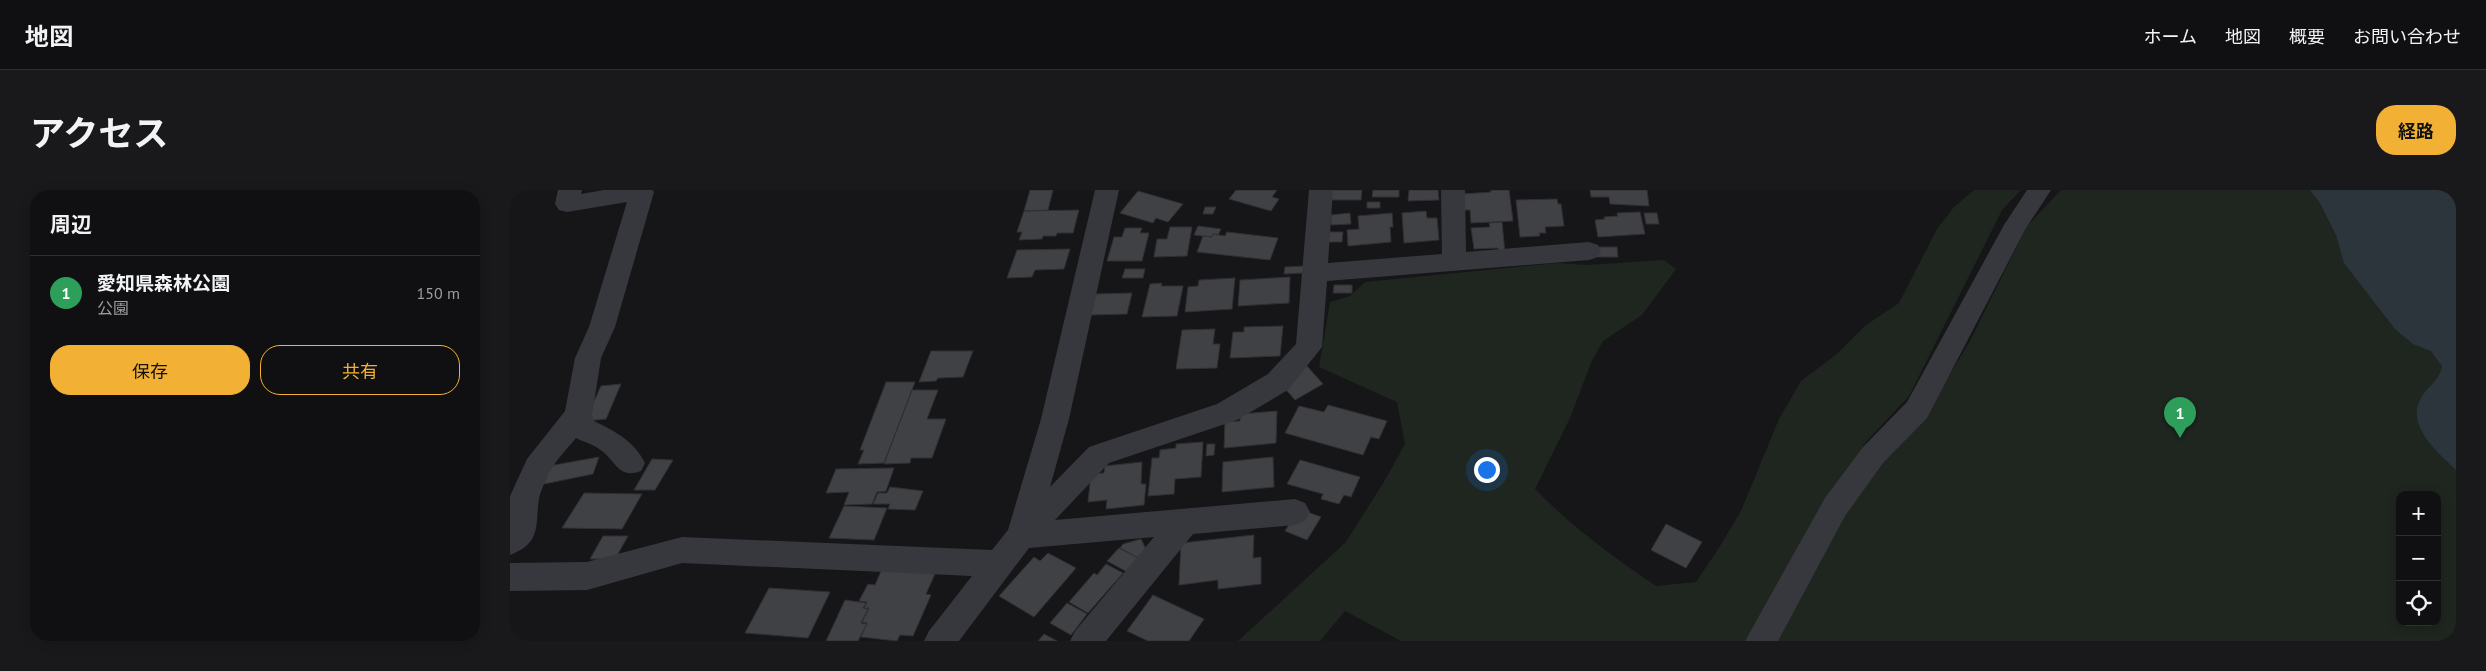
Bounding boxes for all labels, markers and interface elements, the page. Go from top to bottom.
text: 地図 [25,21,73,52]
text: ホーム [2144,25,2197,48]
text: 地図 [2225,25,2261,48]
text: 概要 [2289,25,2325,48]
text: お問い合わせ [2353,25,2461,48]
button: 経路 [2376,105,2456,155]
text: アクセス [30,110,168,156]
text: 周辺 [50,211,92,238]
text: 愛知県森林公園 [97,271,230,295]
text: 1 [61,283,71,303]
text: 150 m [417,283,460,303]
text: 公園 [97,298,129,318]
button: 保存 [50,345,250,395]
button: 共有 [260,345,460,395]
pin: 1 [2164,397,2196,438]
your location [1474,457,1500,483]
map controls [2396,491,2441,626]
button: + [2396,491,2441,536]
button: − [2396,536,2441,581]
button: locate [2396,581,2441,626]

